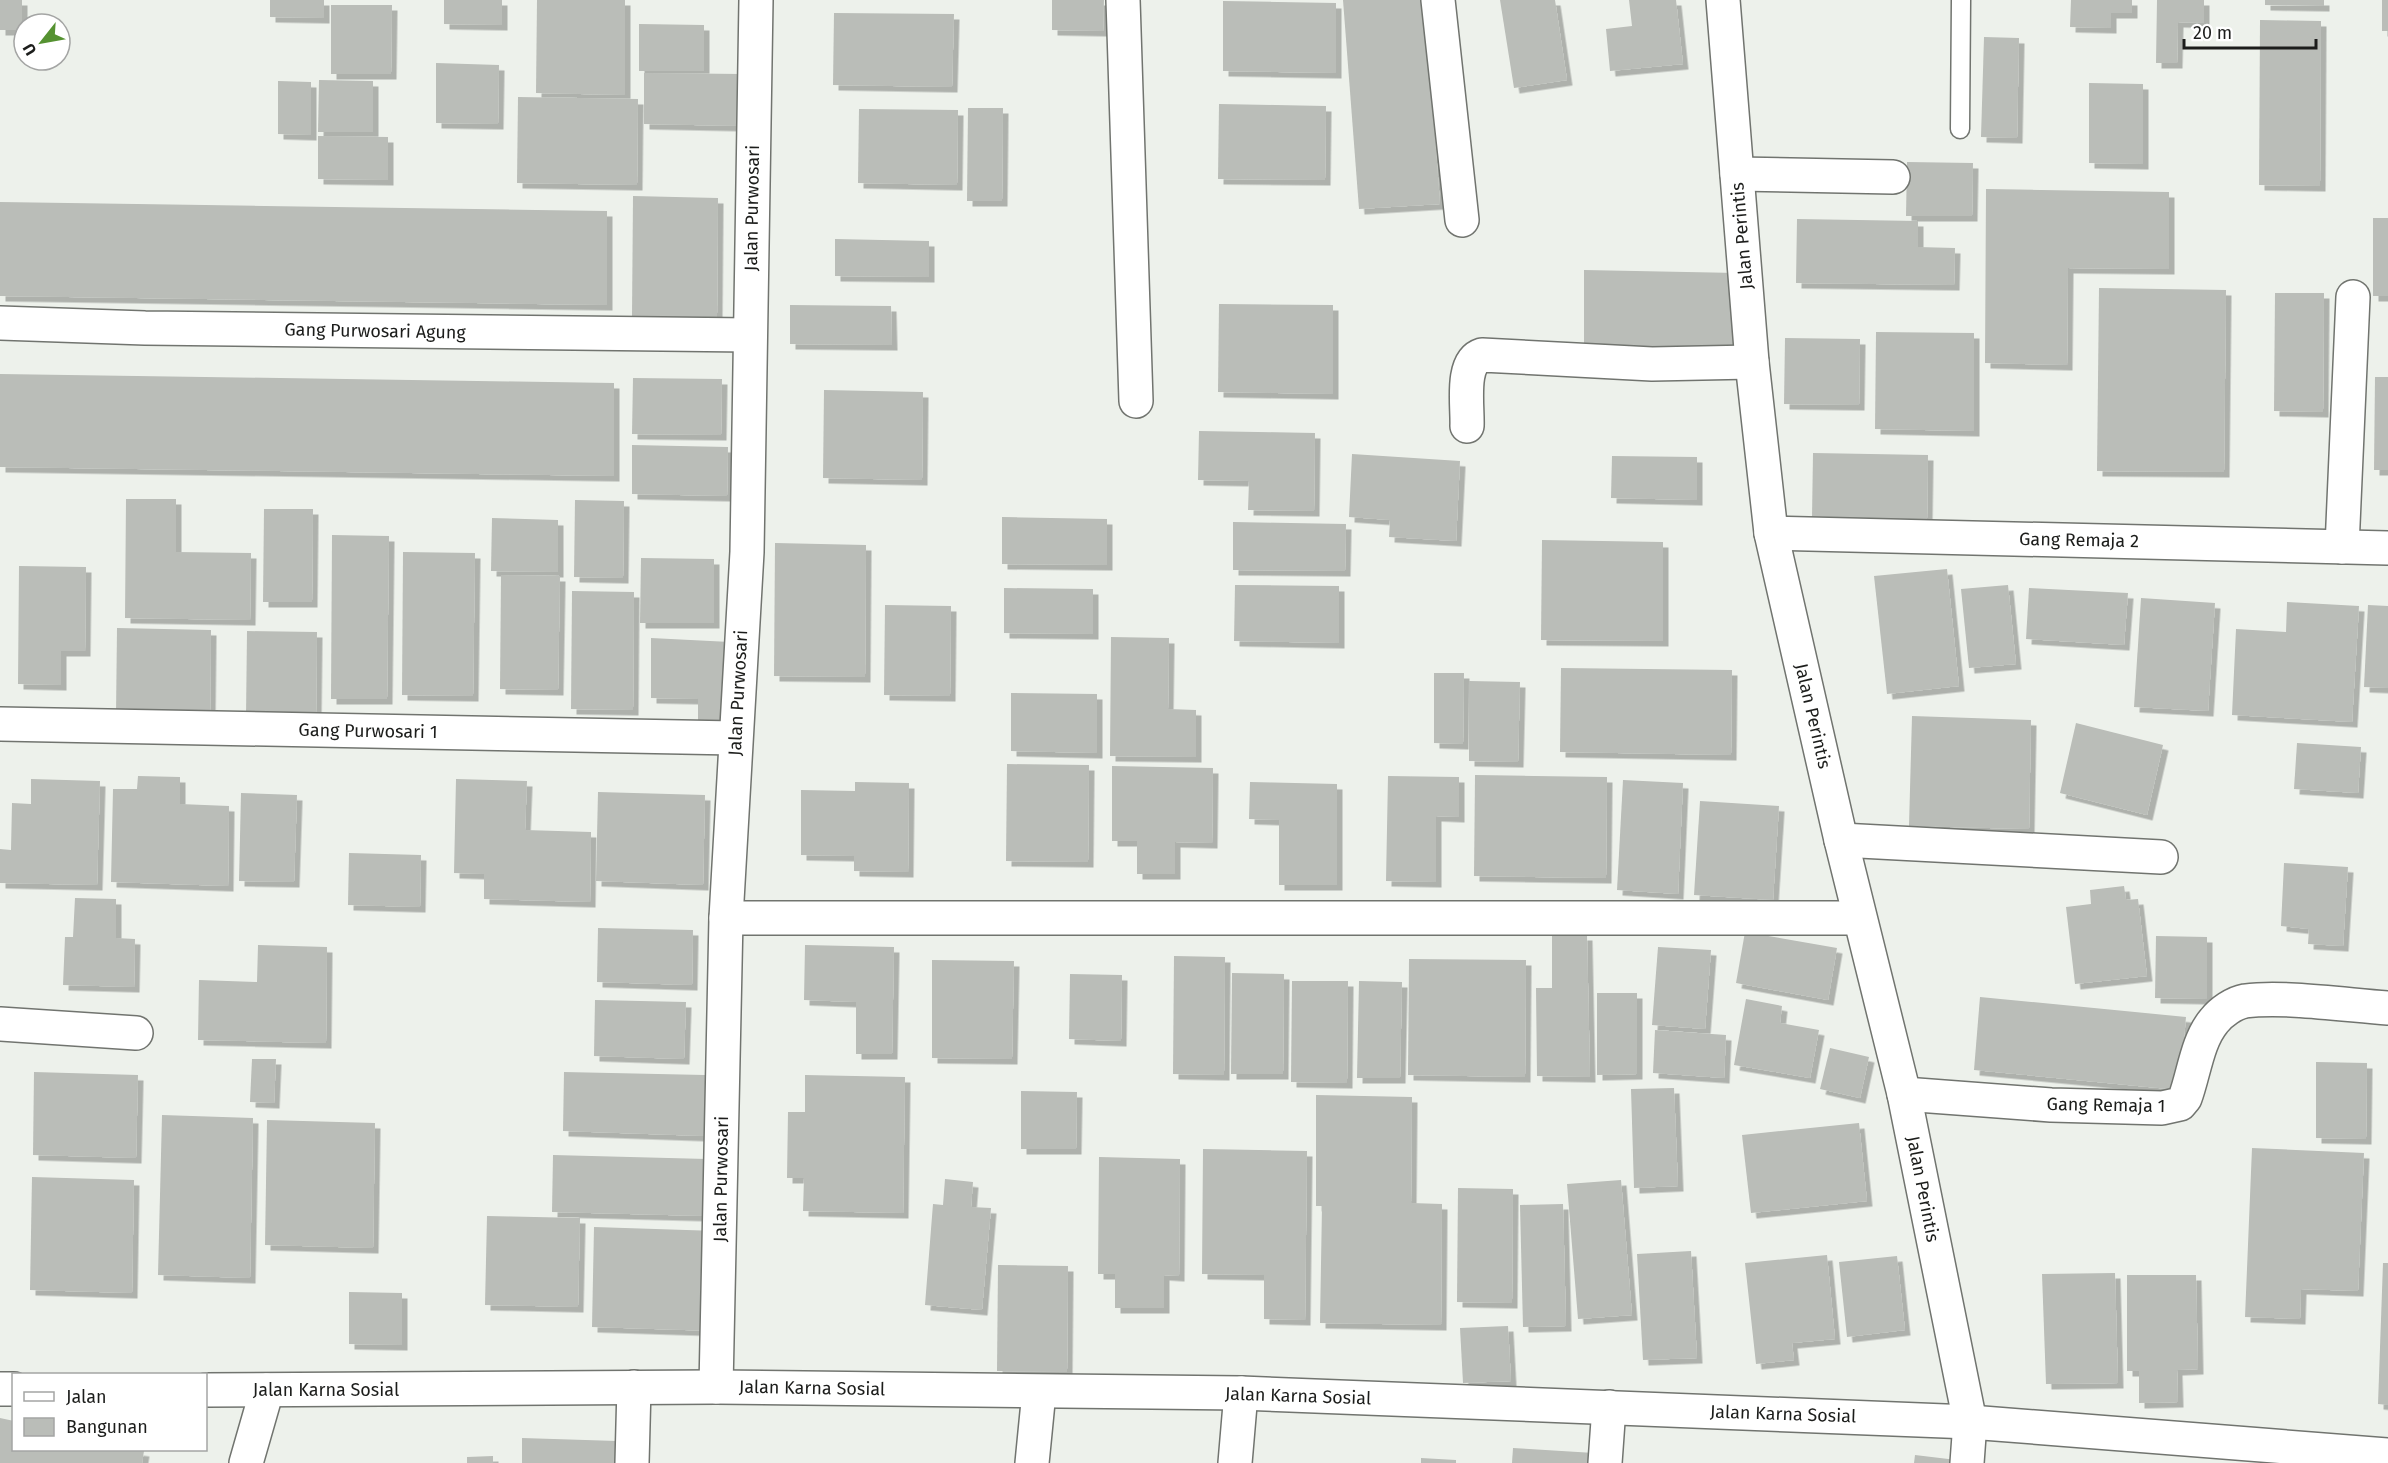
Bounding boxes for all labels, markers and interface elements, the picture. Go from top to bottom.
north arrow [12,12,72,72]
scale bar [2184,12,2316,50]
text: 20 m [2193,22,2232,44]
text: U [19,40,40,59]
street label: Jalan Purwosari [740,145,764,271]
street label: Jalan Perintis [1726,181,1758,291]
street label: Gang Purwosari Agung [284,318,466,344]
street label: Gang Remaja 2 [2019,528,2139,552]
street label: Jalan Purwosari [724,629,752,757]
street label: Jalan Perintis [1790,661,1836,771]
street label: Gang Purwosari 1 [298,719,438,743]
street label: Gang Remaja 1 [2046,1093,2166,1117]
street label: Jalan Purwosari [709,1116,733,1242]
street label: Jalan Perintis [1902,1134,1944,1244]
legend [12,1373,207,1451]
street label: Jalan Karna Sosial [739,1376,885,1400]
street label: Jalan Karna Sosial [253,1379,399,1401]
street label: Jalan Karna Sosial [1224,1382,1372,1410]
text: Jalan [66,1386,107,1408]
street label: Jalan Karna Sosial [1709,1400,1857,1428]
text: Bangunan [66,1416,148,1438]

